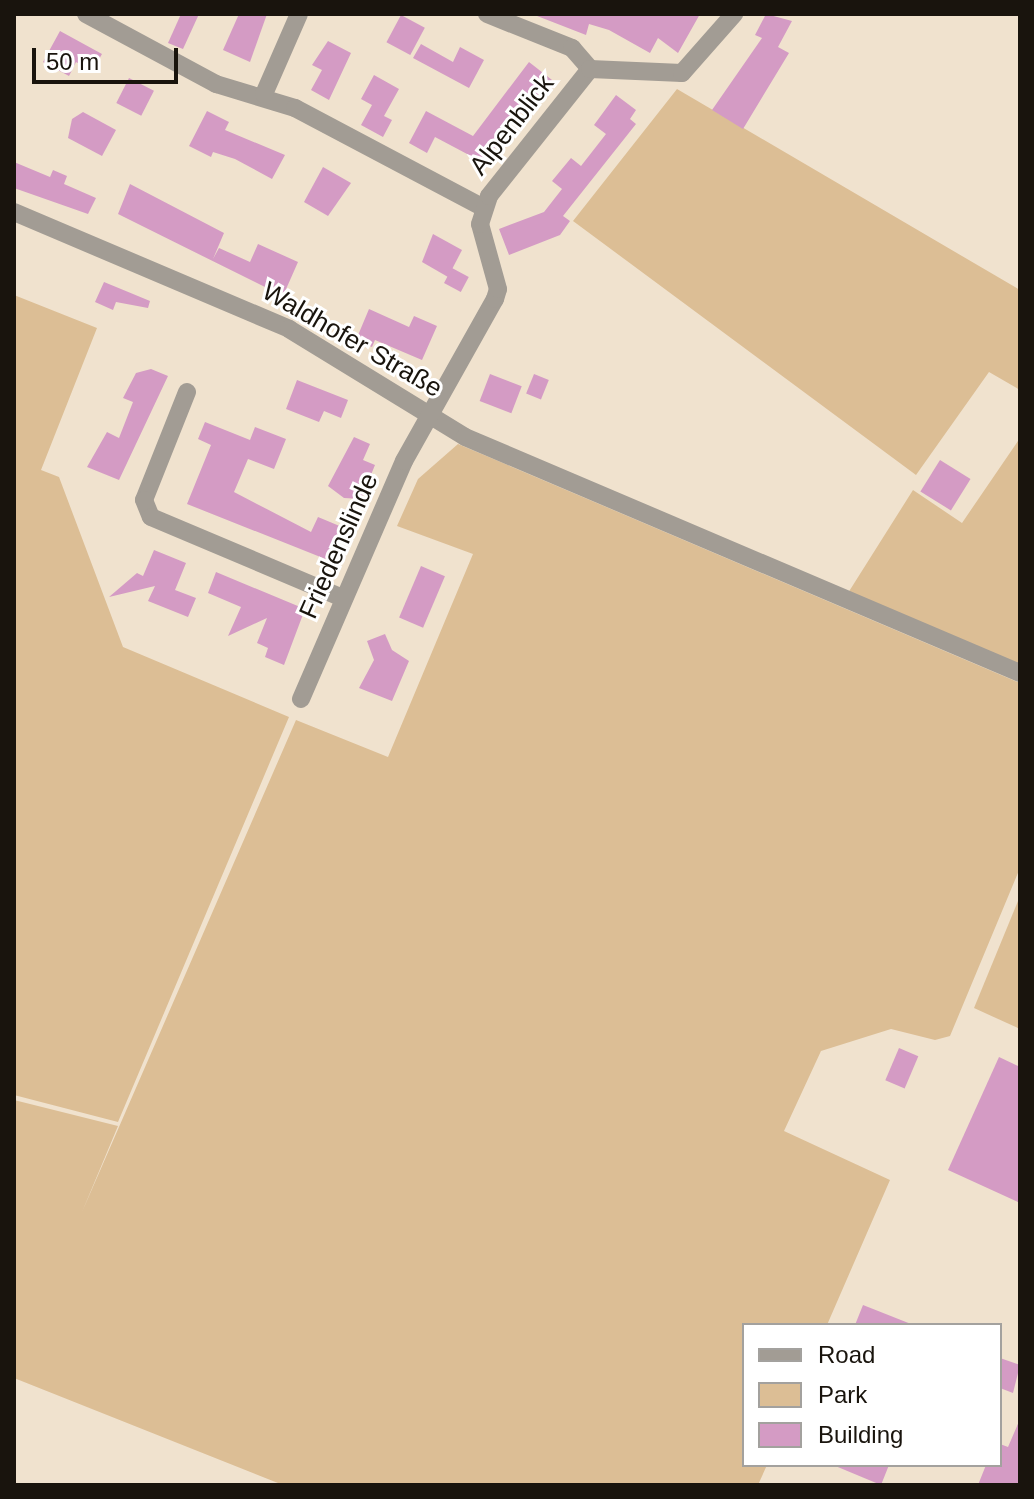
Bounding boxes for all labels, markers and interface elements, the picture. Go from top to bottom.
scale bar [36,32,182,82]
text: 50 m [46,48,99,75]
street label: Alpenblick [463,69,561,181]
street label: Waldhofer Straße [256,276,448,404]
street label: Friedenslinde [293,468,385,624]
legend [742,1323,1002,1467]
text: Road [818,1341,875,1368]
text: Park [818,1381,867,1408]
text: Building [818,1421,903,1448]

